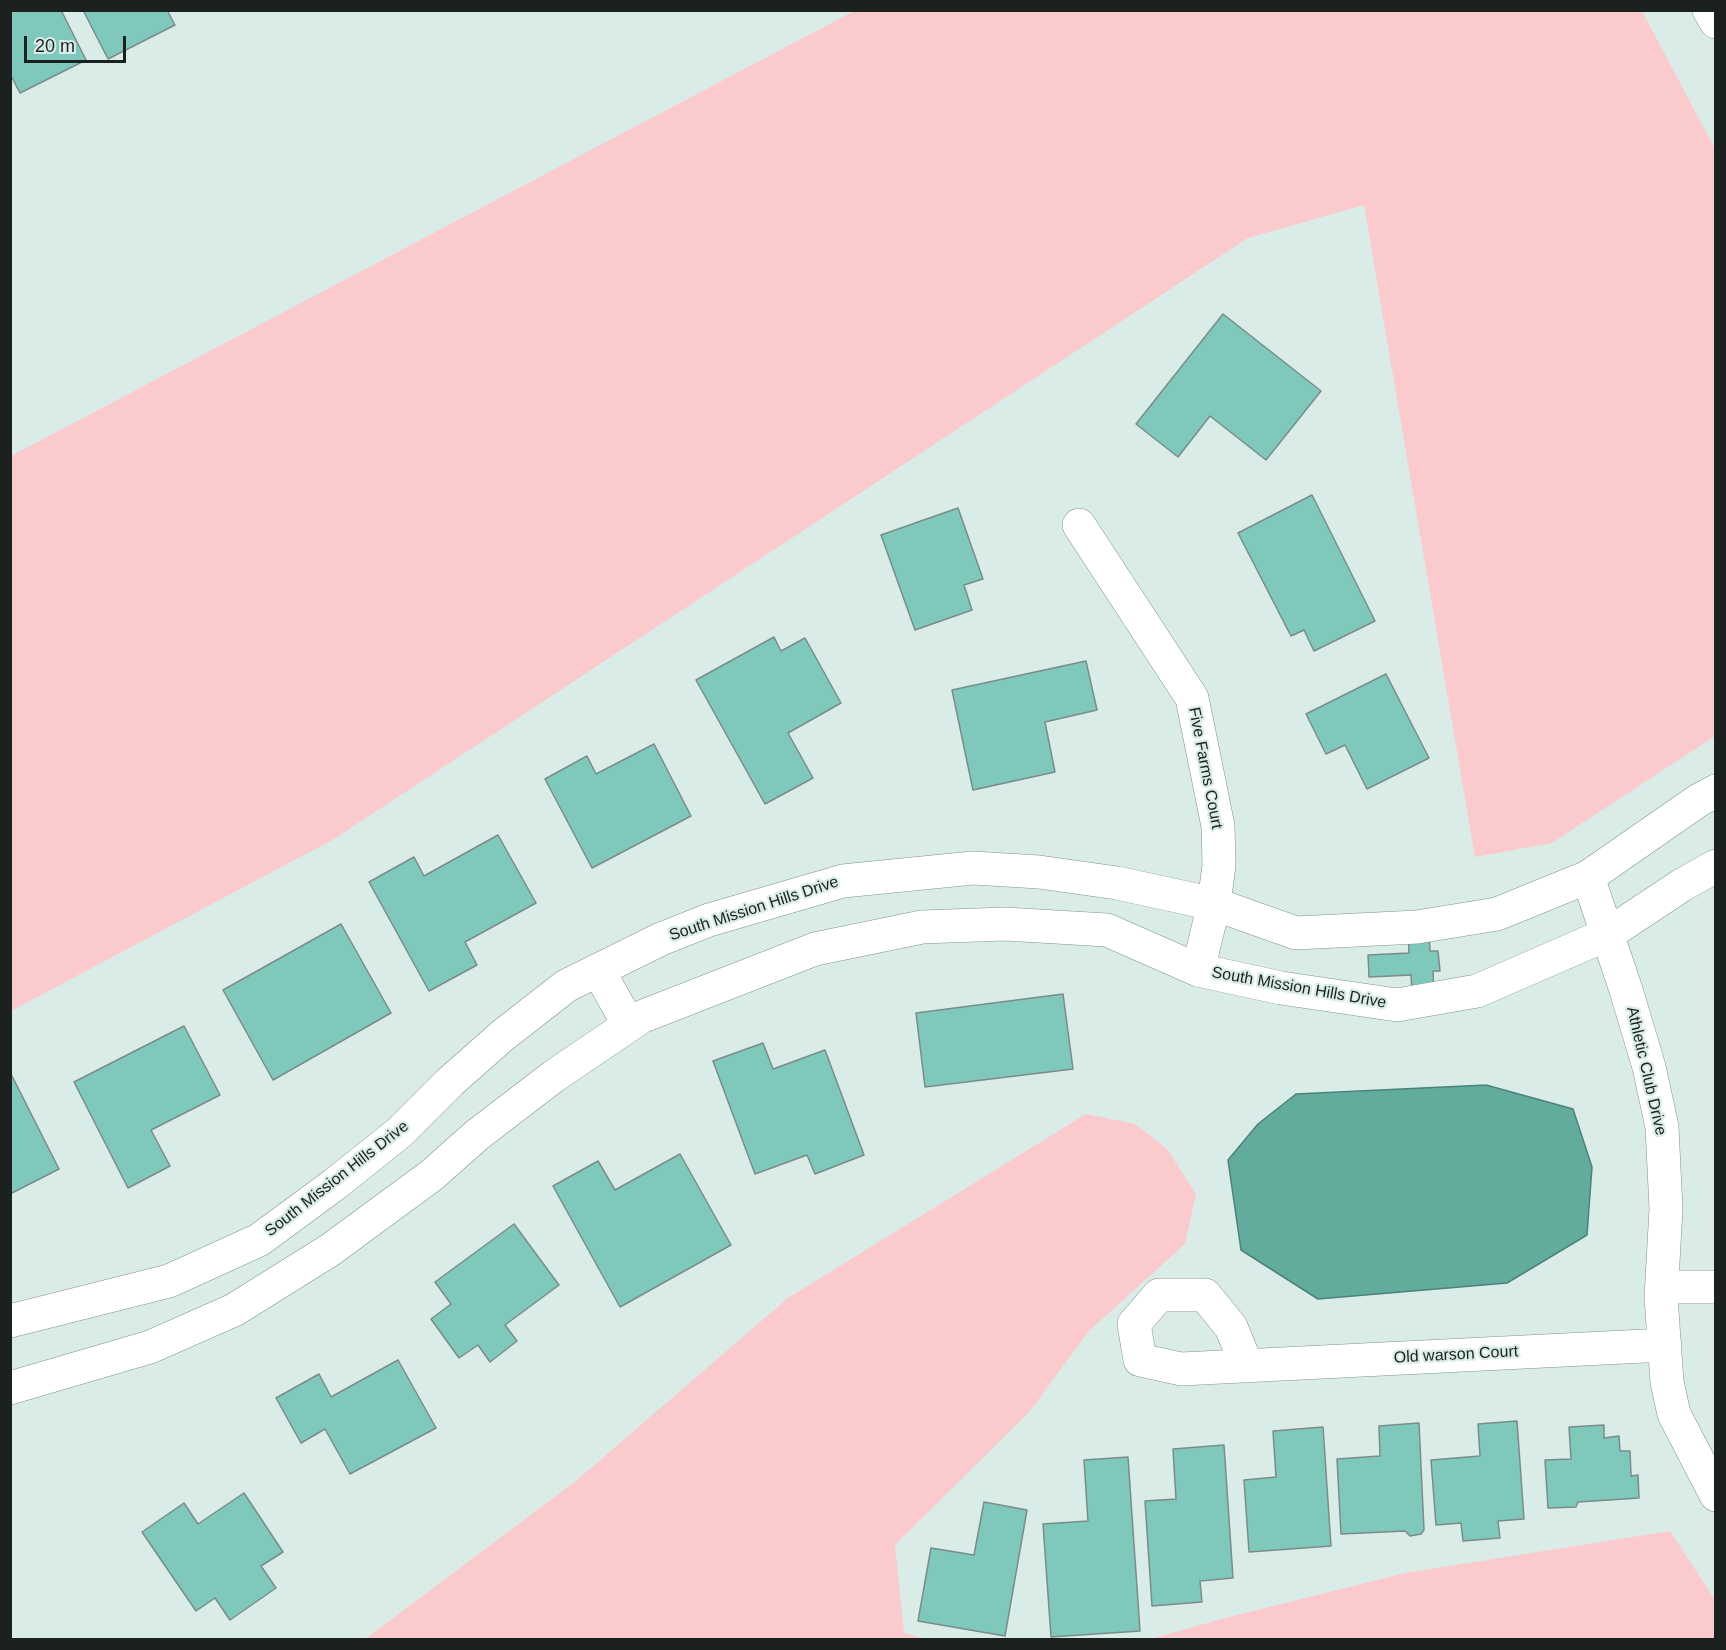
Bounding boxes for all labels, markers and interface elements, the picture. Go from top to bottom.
scale bar [27,24,129,62]
text: 20 m [35,36,75,56]
street label: Five Farms Court [1184,706,1226,830]
street label: South Mission Hills Drive [667,873,841,945]
street label: South Mission Hills Drive [1210,963,1388,1013]
street label: Athletic Club Drive [1622,1005,1670,1137]
street label: South Mission Hills Drive [261,1117,413,1241]
street label: Old warson Court [1393,1342,1519,1368]

